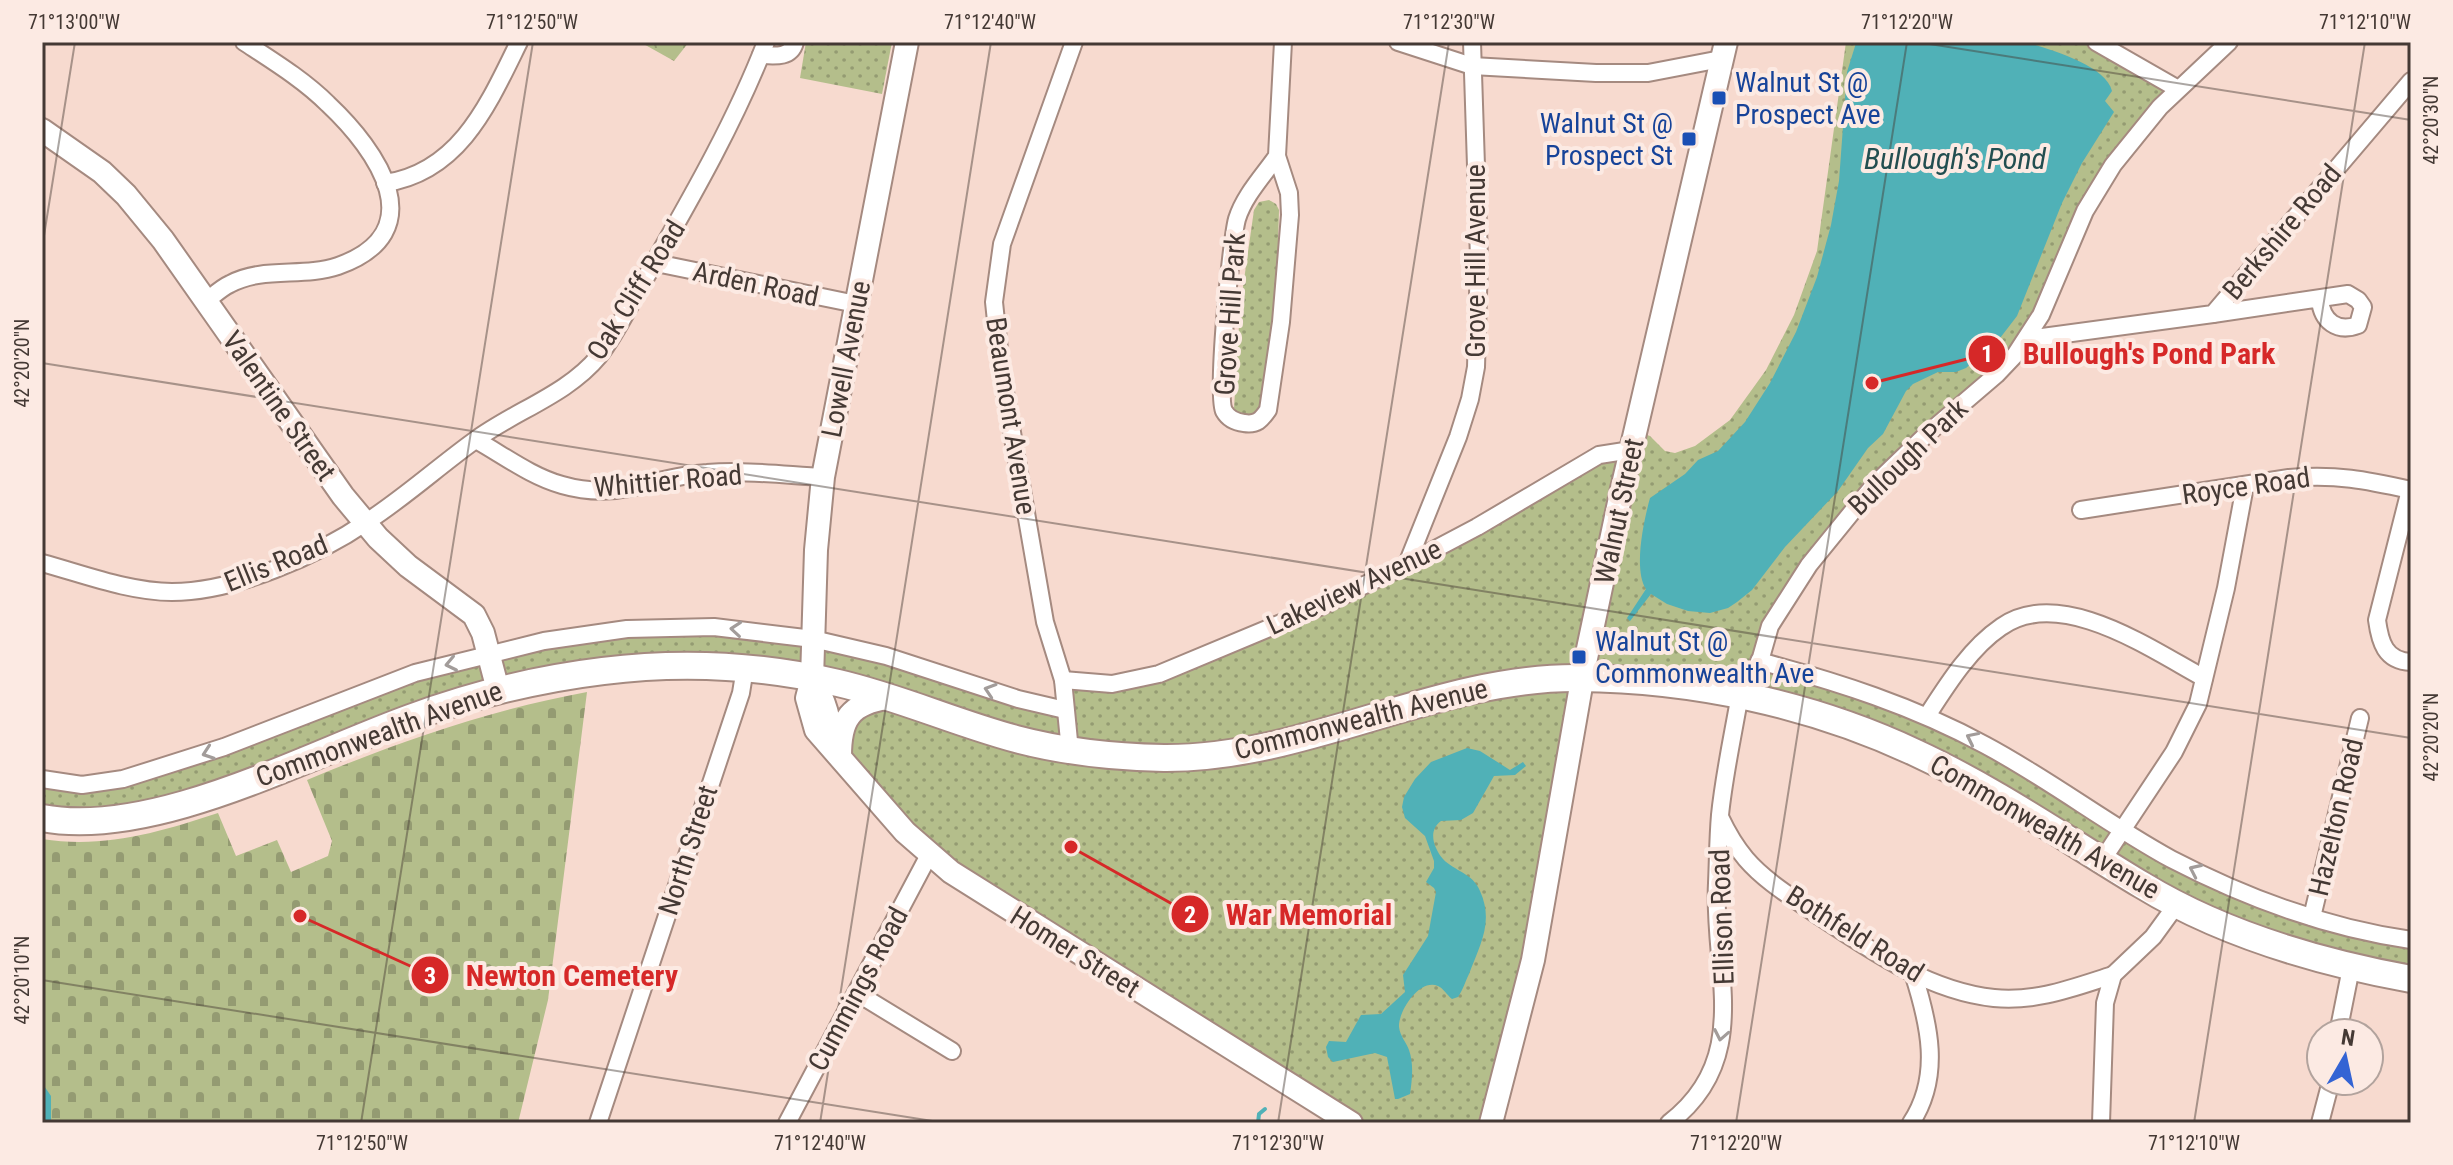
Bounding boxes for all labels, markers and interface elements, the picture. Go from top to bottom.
text: 71°13'00"W [28,10,120,34]
text: 71°12'50"W [486,10,578,34]
text: 71°12'40"W [944,10,1036,34]
text: 71°12'30"W [1403,10,1495,34]
text: 71°12'20"W [1861,10,1953,34]
text: 71°12'10"W [2319,10,2411,34]
place label: Walnut St @ Prospect Ave [1735,66,1881,131]
text: 42°20'30"N [2419,75,2443,165]
marker: Walnut St @ Prospect Ave [1710,89,1728,107]
place label: Walnut St @ Prospect St [1540,107,1673,172]
marker: Walnut St @ Prospect St [1680,130,1698,148]
water label: Bullough's Pond [1864,141,2047,176]
street label: Berkshire Road [2216,158,2348,306]
street label: Grove Hill Avenue [1459,164,1492,358]
street label: Oak Cliff Road [580,214,692,366]
street label: Grove Hill Park [1208,231,1252,396]
street label: Arden Road [690,255,822,313]
street label: Lowell Avenue [815,278,877,440]
street label: Beaumont Avenue [979,315,1043,517]
text: 42°20'20"N [10,318,34,408]
street label: Valentine Street [215,325,343,487]
callout: Bullough's Pond Park [1967,327,2292,381]
text: Bullough's Pond Park [2023,336,2276,371]
text: 1 [1981,340,1993,368]
street label: Bullough Park [1842,392,1975,522]
street label: Walnut Street [1587,435,1651,587]
street label: Whittier Road [593,458,743,504]
street label: Royce Road [2180,461,2312,511]
street label: Ellis Road [219,527,333,599]
street label: Lakeview Avenue [1261,532,1447,642]
one-way arrow [729,620,742,637]
place label: Walnut St @ Commonwealth Ave [1595,625,1815,690]
marker: Walnut St @ Commonwealth Ave [1570,648,1588,666]
one-way arrow [445,655,459,672]
street label: Commonwealth Avenue [1231,672,1491,766]
street label: Commonwealth Avenue [251,674,507,794]
one-way arrow [984,684,998,700]
text: 42°20'20"N [2419,692,2443,782]
one-way arrow [1965,732,1980,748]
street label: Hazelton Road [2302,735,2370,899]
one-way arrow [201,743,215,760]
street label: Commonwealth Avenue [1924,748,2166,906]
street label: North Street [652,781,724,919]
street label: Ellison Road [1703,848,1741,986]
one-way arrow [2189,864,2204,880]
street label: Bothfeld Road [1780,879,1930,989]
callout: War Memorial [1170,887,1408,941]
text: War Memorial [1226,897,1392,932]
street label: Homer Street [1004,899,1146,1005]
street label: Cummings Road [801,901,915,1077]
text: 2 [1184,901,1196,929]
text: 42°20'10"N [10,935,34,1025]
callout: Newton Cemetery [410,948,694,1002]
text: Newton Cemetery [466,958,679,993]
text: 3 [424,962,436,990]
north arrow [2305,1017,2385,1097]
text: N [2339,1024,2357,1051]
one-way arrow [1713,1028,1730,1041]
text: 71°12'50"W [316,1131,408,1155]
text: 71°12'40"W [774,1131,866,1155]
text: 71°12'30"W [1232,1131,1324,1155]
text: 71°12'20"W [1690,1131,1782,1155]
text: 71°12'10"W [2148,1131,2240,1155]

